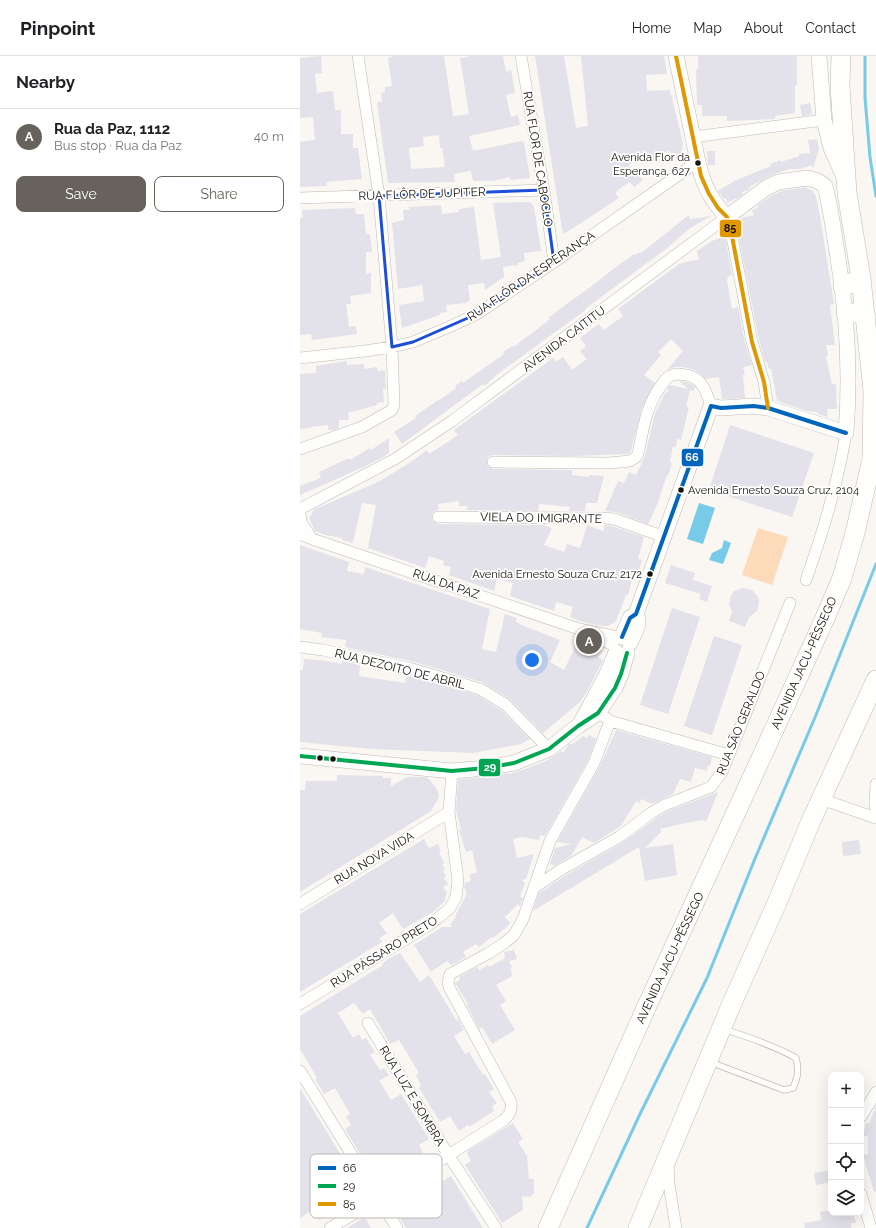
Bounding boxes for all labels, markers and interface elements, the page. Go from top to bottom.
text: Pinpoint [20,17,95,39]
text: Home [632,20,671,36]
text: Map [693,20,722,36]
text: About [744,20,783,36]
text: Contact [805,20,856,36]
text: Nearby [16,72,75,92]
street label: RUA FLOR DE CABOCLO [520,90,556,228]
text: Rua da Paz, 1112 [54,120,170,138]
text: A [25,129,33,144]
text: 40 m [254,129,284,144]
text: Bus stop · Rua da Paz [54,138,182,153]
place label: Avenida Flor da Esperança, 627 [611,151,690,178]
marker: Avenida Flor da Esperança, 627 [693,158,703,168]
button: Save [16,176,146,212]
button: Share [154,176,284,212]
street label: RUA FLÔR DE JUPITER [358,185,486,203]
line badge: 85 [719,219,742,238]
text: 85 [724,222,736,235]
street label: RUA FLÔR DA ESPERANÇA [465,228,597,324]
street label: AVENIDA CAITITU [520,303,608,375]
line badge: 66 [681,448,704,467]
text: 66 [685,451,699,464]
place label: Avenida Ernesto Souza Cruz, 2104 [688,484,859,497]
marker: Avenida Ernesto Souza Cruz, 2104 [676,485,686,495]
street label: VIELA DO IMIGRANTE [480,510,602,526]
street label: RUA DA PAZ [411,566,481,602]
place label: Avenida Ernesto Souza Cruz, 2172 [472,568,642,581]
marker: Avenida Ernesto Souza Cruz, 2172 [645,569,655,579]
street label: AVENIDA JACU-PÊSSEGO [768,595,840,731]
pin: A [576,626,602,656]
street label: RUA DEZOITO DE ABRIL [333,646,467,692]
your location [522,650,542,670]
street label: RUA SÃO GERALDO [714,669,768,777]
unlabelled marker [315,753,325,763]
unlabelled marker [328,754,338,764]
line badge: 29 [478,758,501,777]
text: 29 [484,761,497,774]
street label: RUA NOVA VIDA [332,829,416,887]
street label: AVENIDA JACU-PÊSSEGO [633,890,707,1026]
street label: RUA PÁSSARO PRETO [328,913,440,991]
street label: RUA LUZ E SOMBRA [376,1043,448,1149]
map controls [828,1072,864,1216]
button: + [828,1072,864,1108]
button: − [828,1108,864,1144]
button: locate [828,1144,864,1180]
legend [310,1154,442,1218]
text: 66 [343,1162,357,1175]
text: 29 [343,1180,355,1193]
button: layers [828,1180,864,1216]
text: 85 [343,1198,356,1211]

